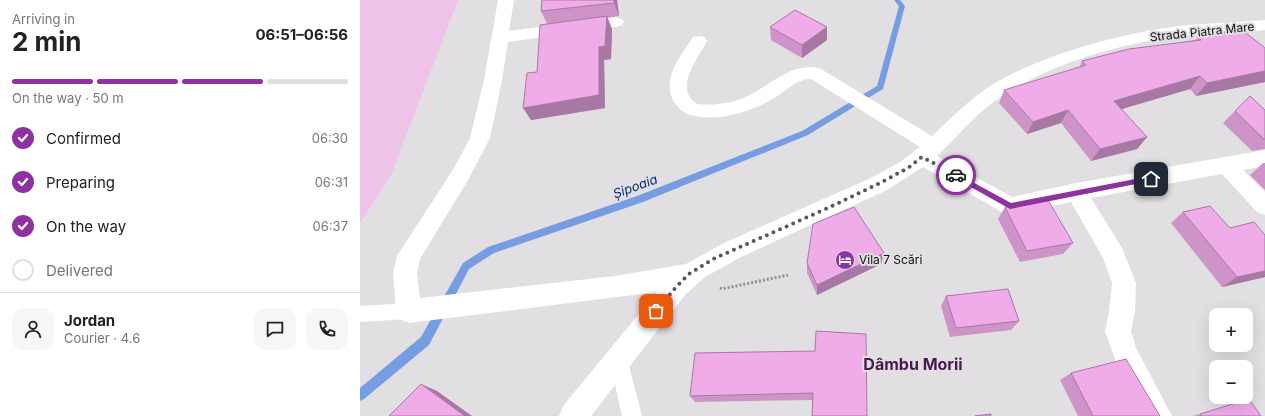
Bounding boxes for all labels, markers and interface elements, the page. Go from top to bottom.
text: Arriving in [12,11,75,27]
street label: Strada Piatra Mare [1149,19,1255,44]
text: 06:51–06:56 [255,25,348,44]
text: 2 min [12,26,82,57]
text: On the way · 50 m [12,90,124,106]
icon: check [12,127,34,149]
text: Confirmed [46,129,121,148]
text: 06:30 [312,130,348,146]
courier [936,155,976,195]
pin [1134,162,1168,196]
icon: car [945,164,967,186]
icon: home [1140,168,1162,190]
icon: check [12,171,34,193]
water label: Șipoaia [610,171,660,202]
text: Preparing [46,173,115,192]
text: 06:31 [315,174,348,190]
icon: check [12,215,34,237]
text: On the way [46,217,126,236]
text: 06:37 [313,218,348,234]
hotel icon: Vila 7 Scări [834,249,856,271]
place label: Vila 7 Scări [859,252,922,267]
text: Delivered [46,261,113,280]
pin [639,294,673,328]
icon: bag [645,300,667,322]
button: person [12,308,54,350]
button: chat [254,308,296,350]
button: phone [306,308,348,350]
map controls [1209,308,1253,404]
button: + [1209,308,1253,352]
text: Jordan [64,311,115,330]
text: Courier · 4.6 [64,330,140,346]
district label: Dâmbu Morii [863,354,963,374]
button: − [1209,360,1253,404]

